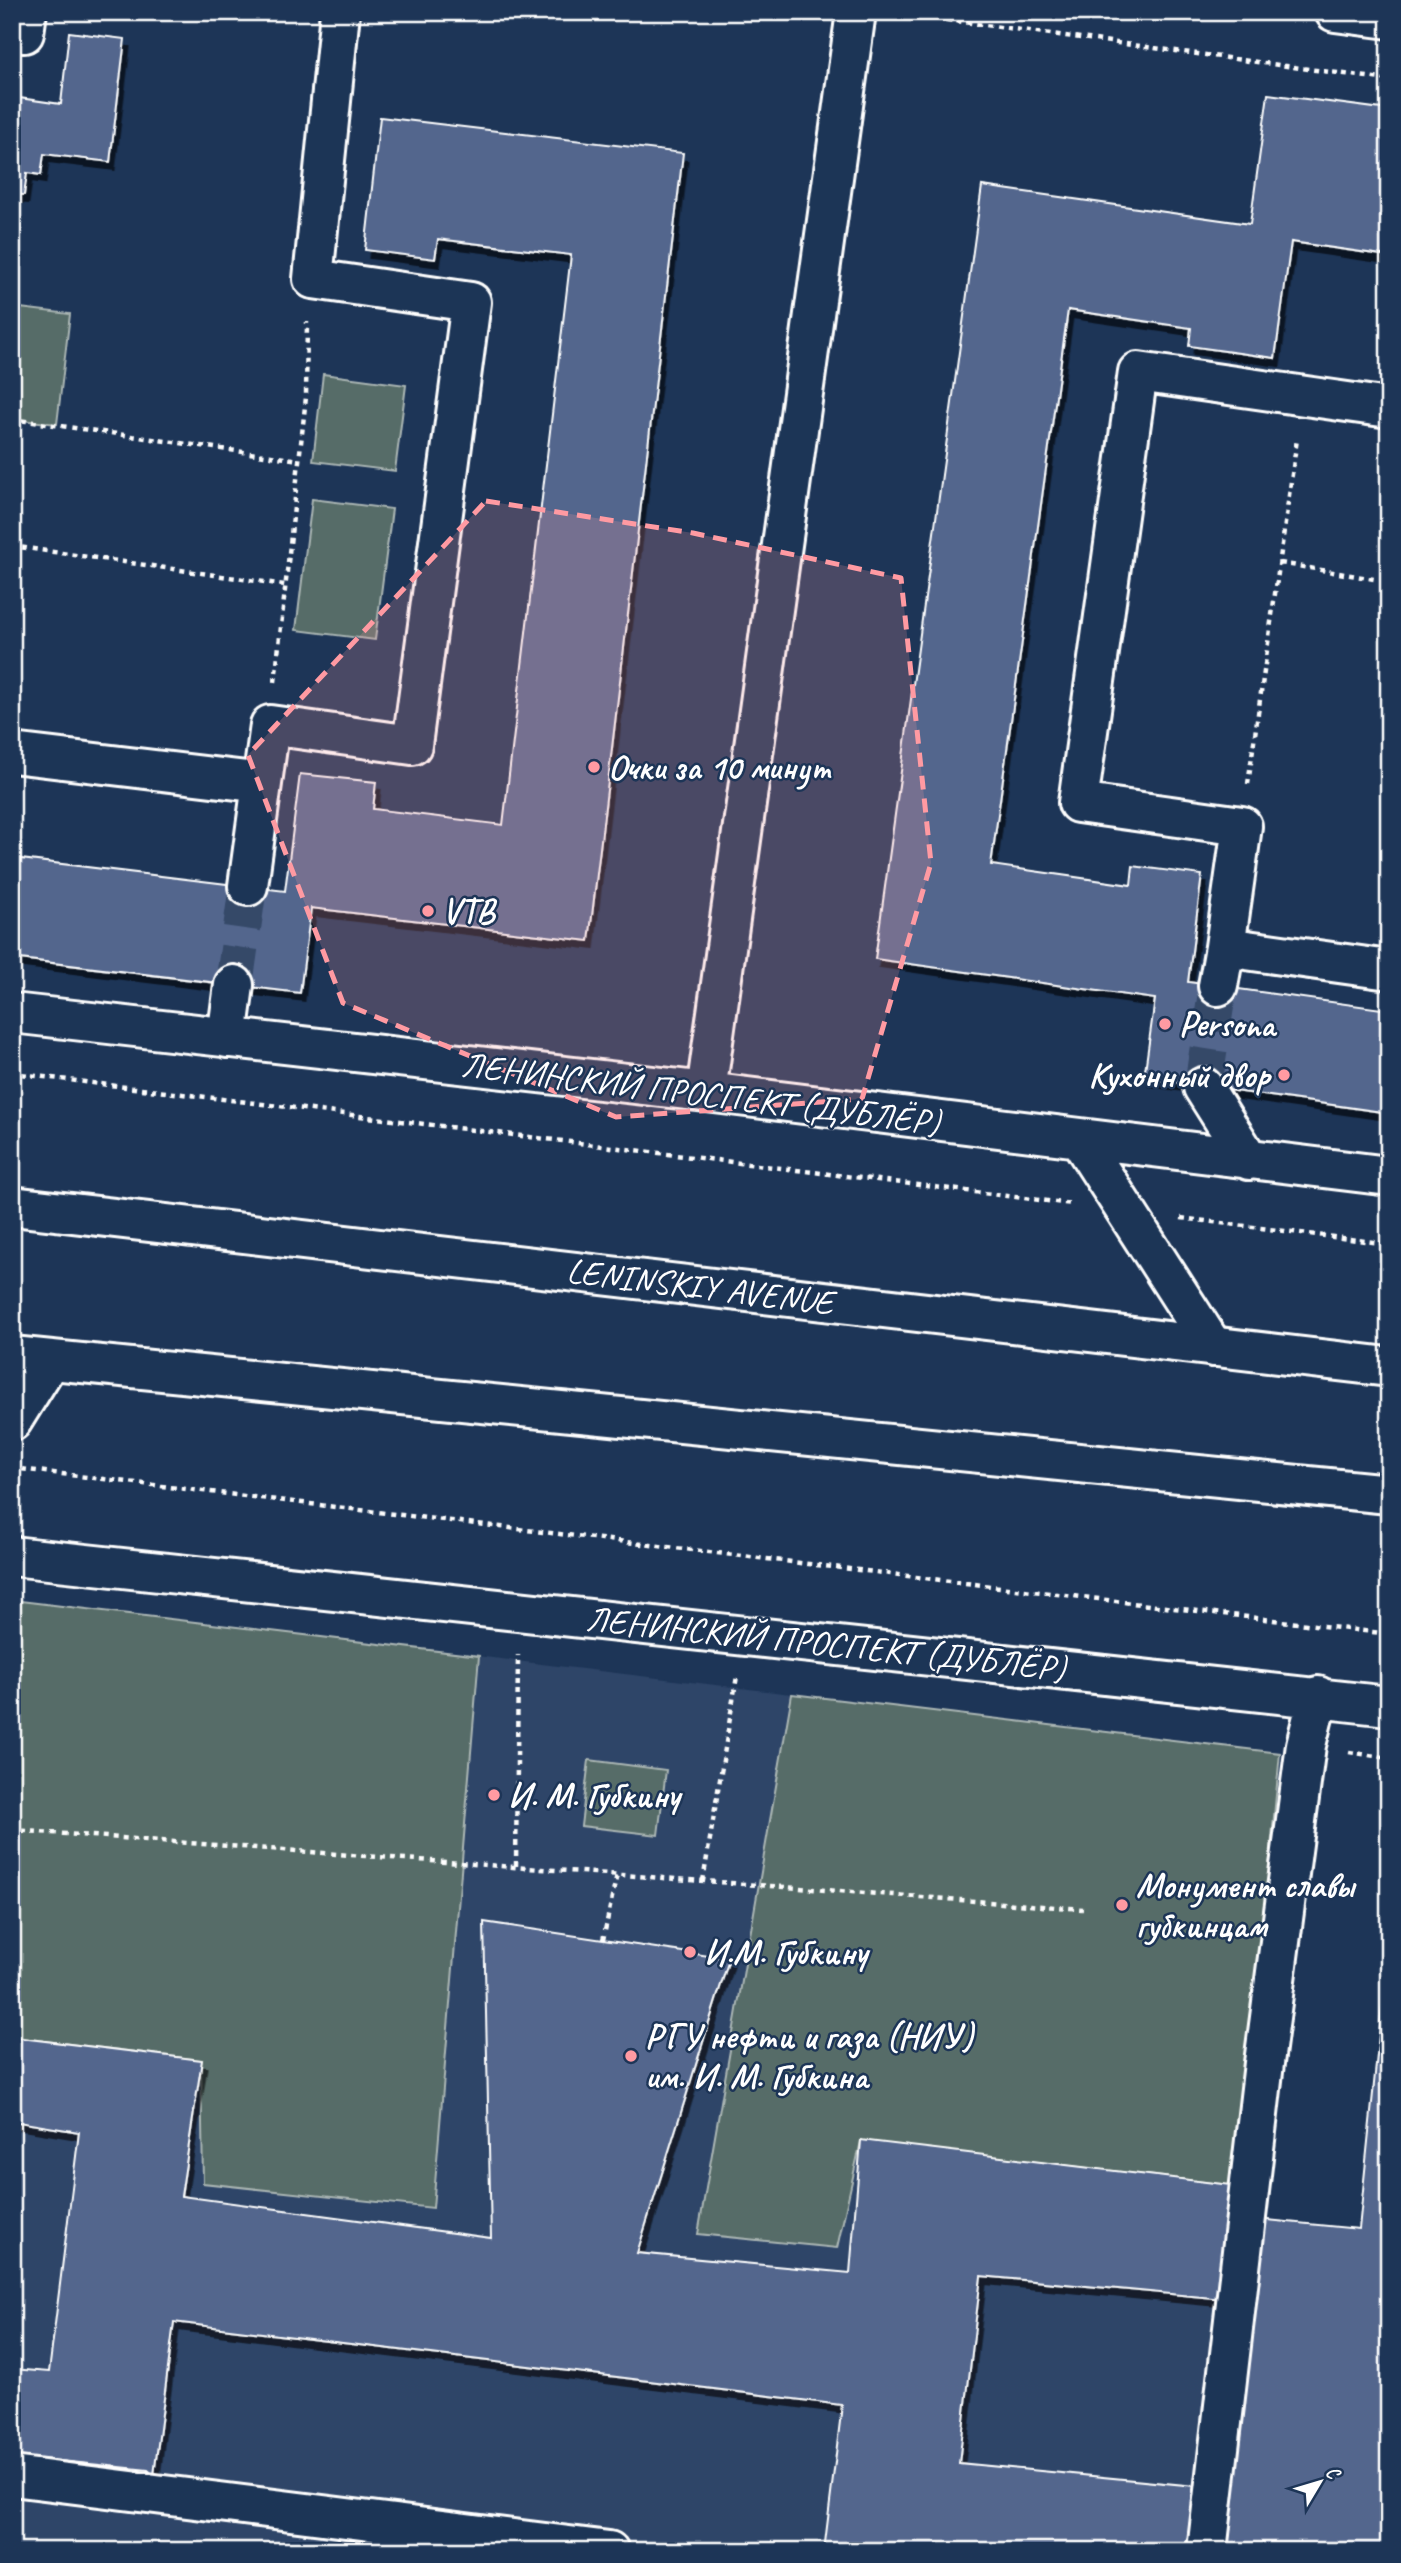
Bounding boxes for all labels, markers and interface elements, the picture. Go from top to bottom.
place label: Очки за 10 минут [608,745,832,790]
marker: Очки за 10 минут [586,759,602,775]
place label: VTB [442,889,498,934]
marker: VTB [420,903,436,919]
place label: Persona [1179,1002,1278,1047]
marker: Persona [1157,1016,1173,1032]
street label: ЛЕНИНСКИЙ ПРОСПЕКТ (ДУБЛЁР) [459,1042,945,1145]
place label: Кухонный двор [1089,1053,1272,1098]
marker: Кухонный двор [1276,1067,1292,1083]
street label: LENINSKIY AVENUE [564,1248,840,1326]
street label: ЛЕНИНСКИЙ ПРОСПЕКТ (ДУБЛЁР) [584,1596,1070,1691]
place label: И. М. Губкину [508,1773,684,1818]
marker: И. М. Губкину [486,1787,502,1803]
place label: Монумент славы губкинцам [1136,1863,1357,1948]
marker: Монумент славы губкинцам [1114,1897,1130,1913]
place label: И.М. Губкину [704,1930,871,1975]
marker: И.М. Губкину [682,1944,698,1960]
place label: РГУ нефти и газа (НИУ) им. И. М. Губкина [645,2014,976,2099]
marker: РГУ нефти и газа (НИУ) им. И. М. Губкина [623,2048,639,2064]
north arrow [1286,2448,1356,2518]
text: С [1320,2461,1347,2485]

